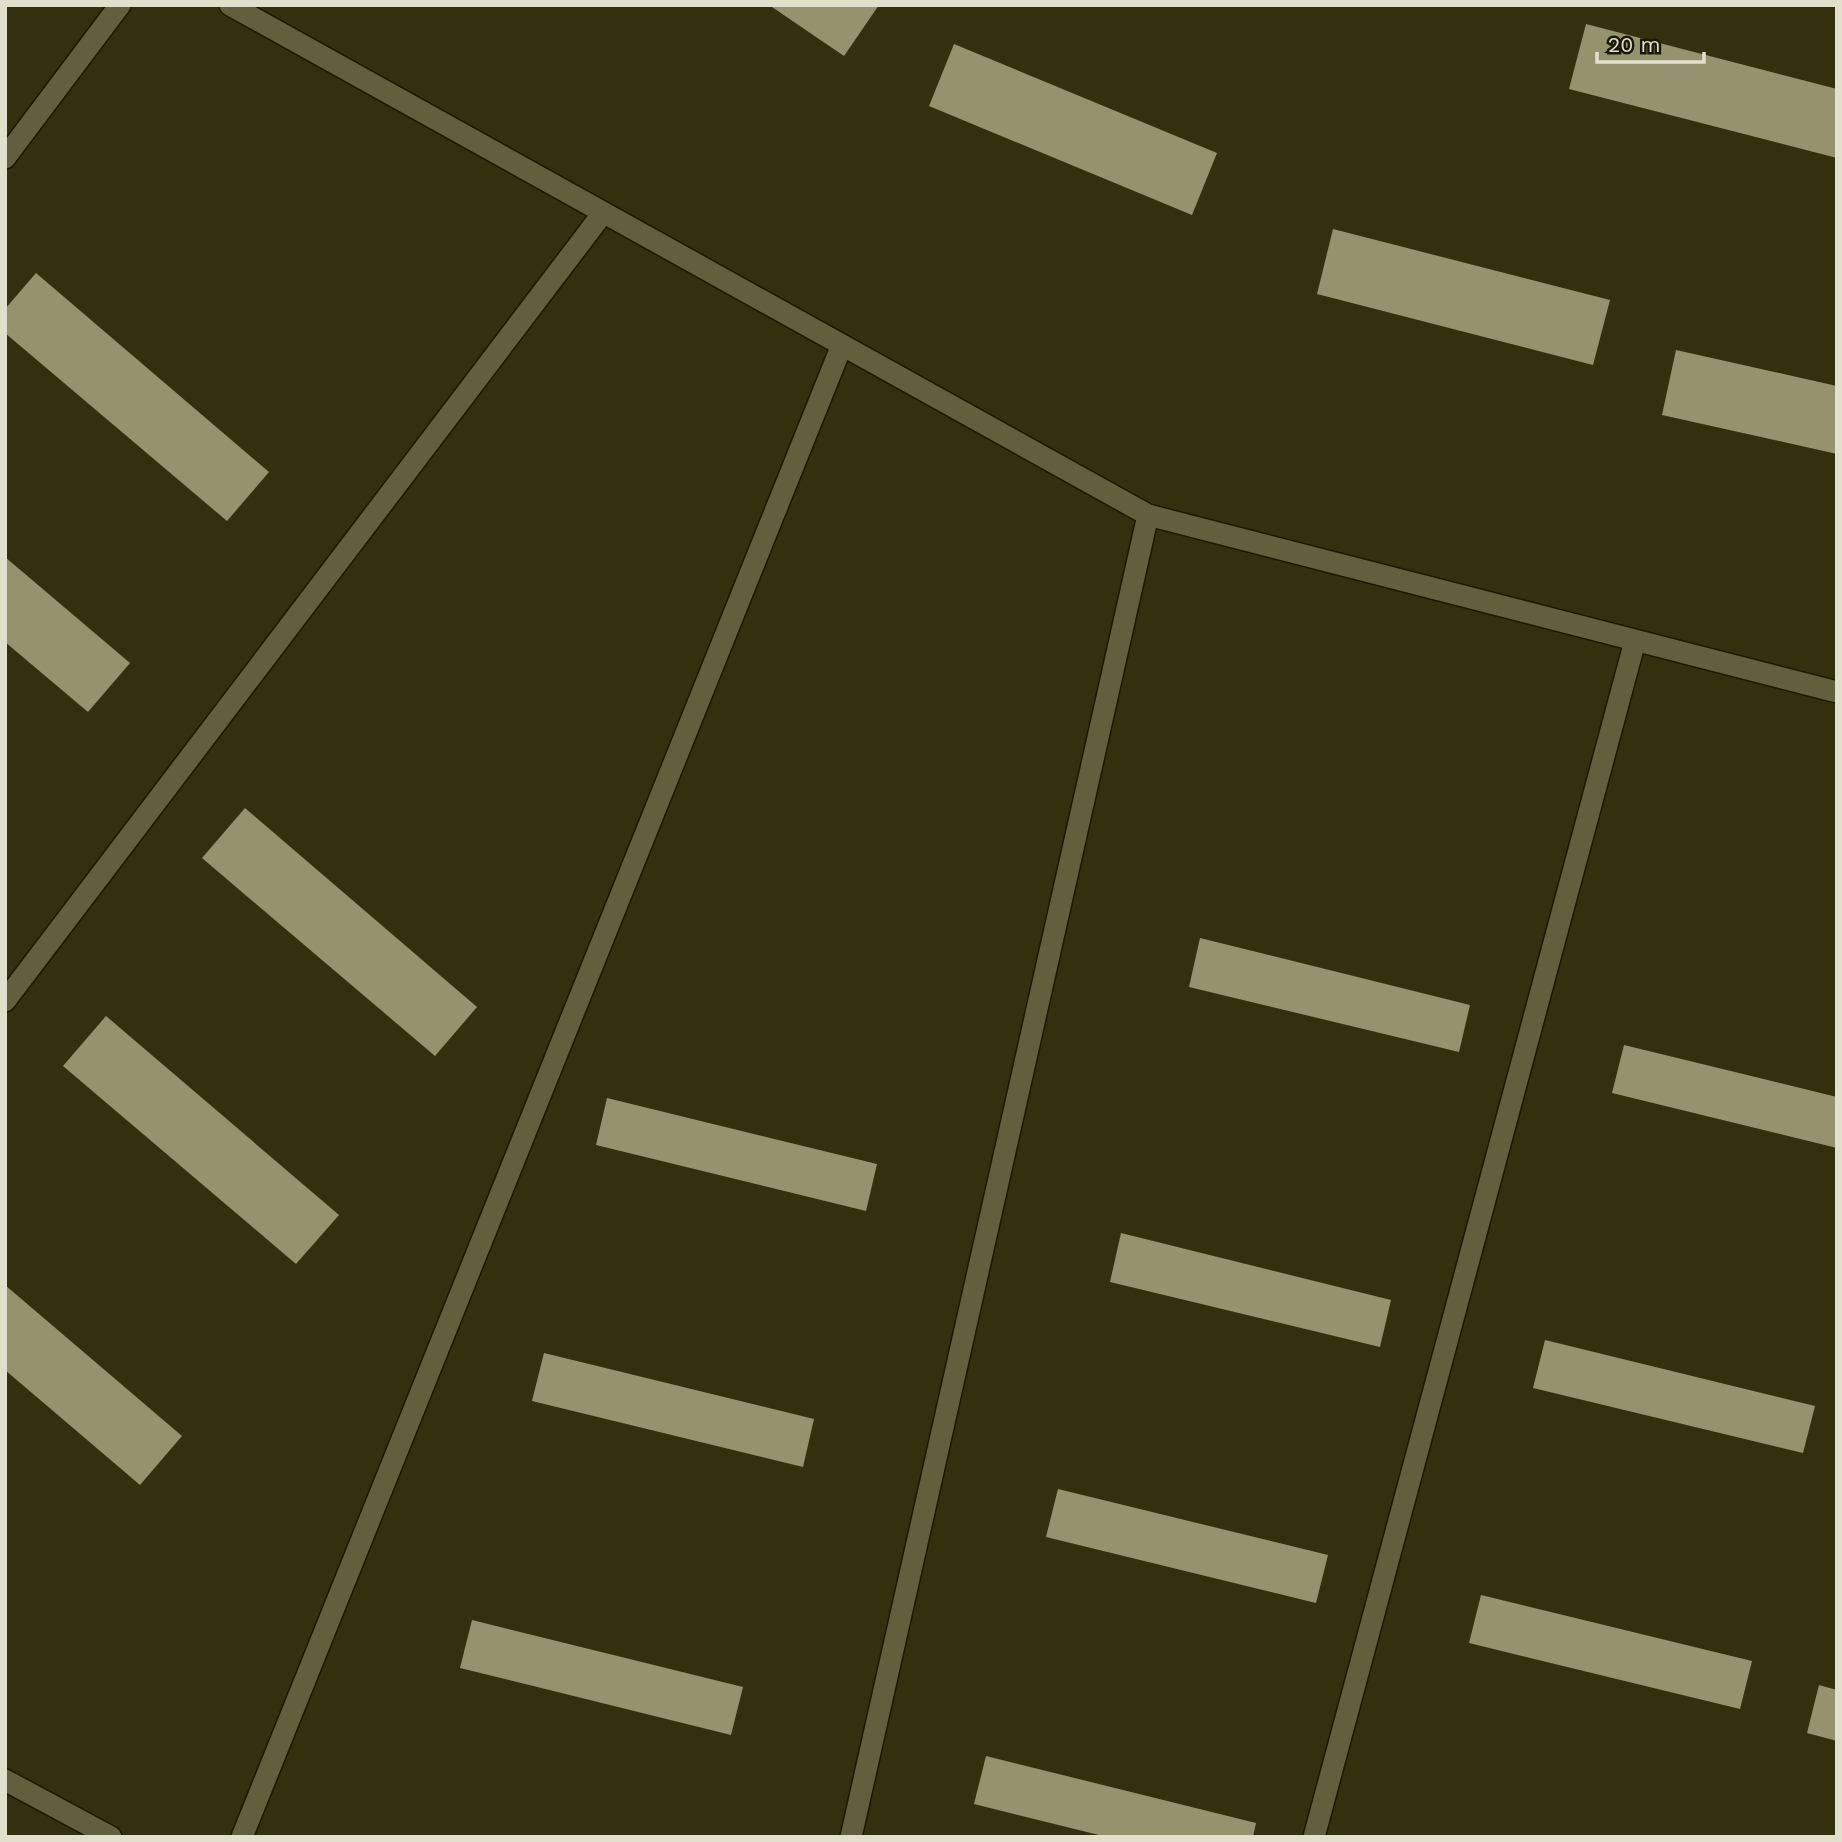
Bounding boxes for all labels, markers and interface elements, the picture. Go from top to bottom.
scale bar [1597,21,1704,65]
text: 20 m [1608,32,1660,57]

